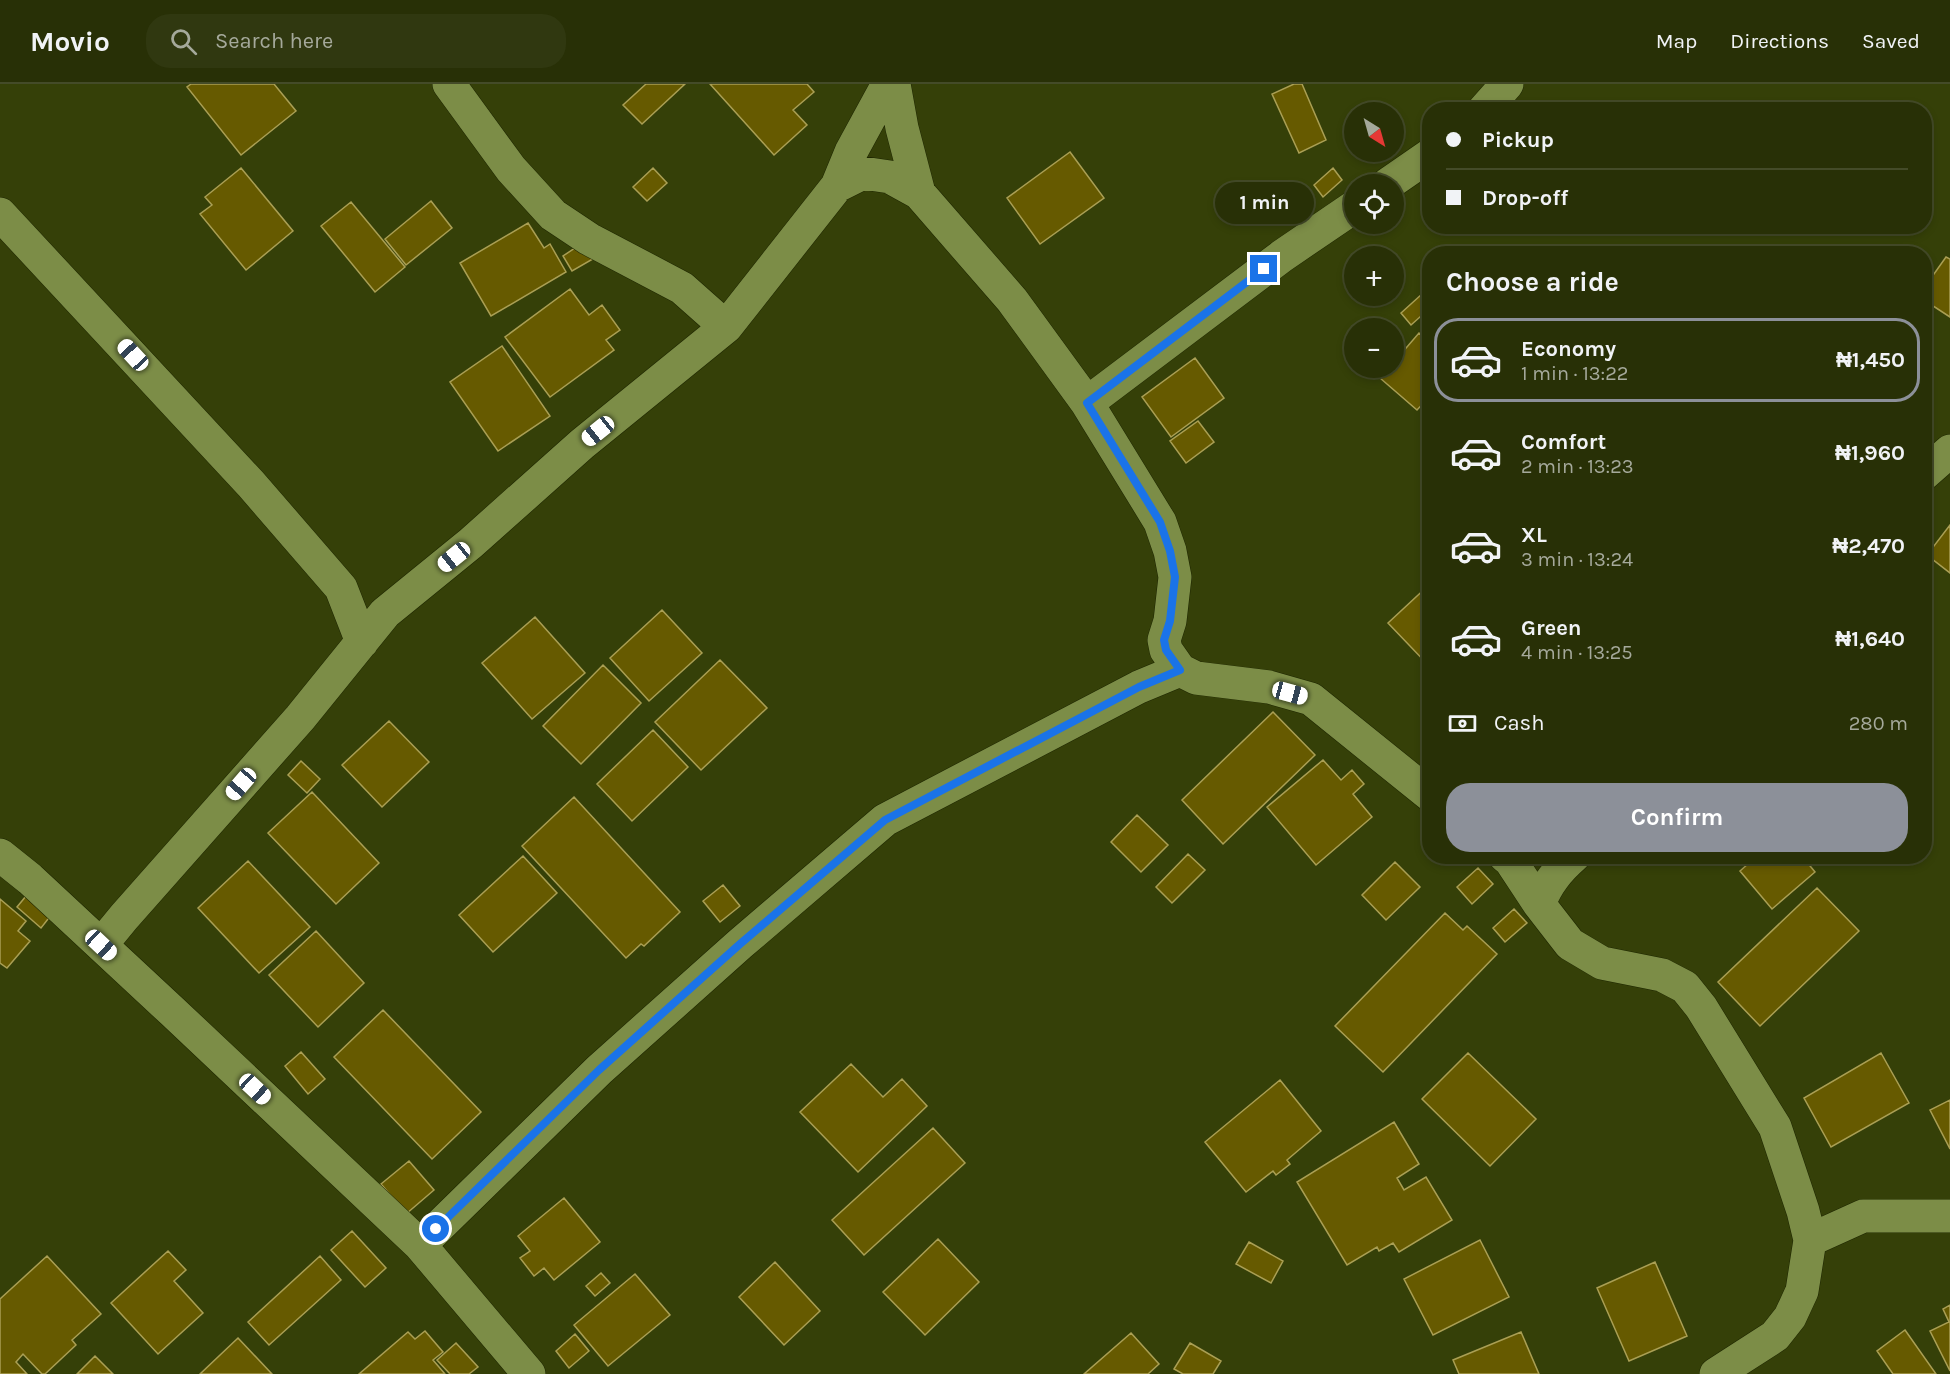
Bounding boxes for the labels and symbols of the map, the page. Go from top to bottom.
north arrow [1344,102,1404,162]
callout: 1 min [1214,182,1314,224]
route end [1250,255,1277,282]
car [114,336,152,374]
car [578,413,618,449]
car [434,539,474,575]
car [1270,680,1310,706]
car [222,765,260,803]
car [82,926,120,964]
car [236,1070,274,1108]
route start [422,1215,449,1242]

